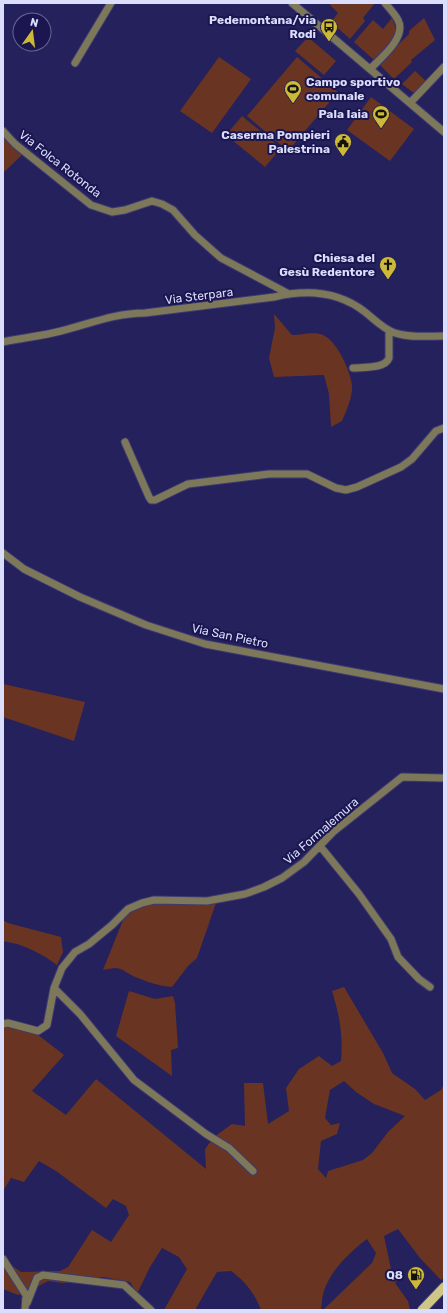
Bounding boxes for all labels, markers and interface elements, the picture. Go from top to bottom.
north arrow [12,12,52,52]
place label: Pedemontana/via Rodi [209,13,316,41]
text: N [29,16,40,30]
bus stop icon: Pedemontana/via Rodi [319,17,339,42]
place label: Campo sportivo comunale [306,75,400,103]
sports icon: Campo sportivo comunale [283,79,303,104]
sports icon: Pala Iaia [371,104,391,129]
place label: Pala Iaia [318,107,368,121]
street label: Via Folca Rotonda [16,128,104,200]
place label: Caserma Pompieri Palestrina [221,128,330,156]
public building icon: Caserma Pompieri Palestrina [333,132,353,157]
place label: Chiesa del Gesù Redentore [279,251,375,279]
church icon: Chiesa del Gesù Redentore [378,255,398,280]
street label: Via Sterpara [164,285,234,307]
street label: Via San Pietro [190,621,270,651]
street label: Via Formalemura [281,795,361,867]
fuel station icon: Q8 [406,1265,426,1290]
place label: Q8 [386,1268,403,1282]

